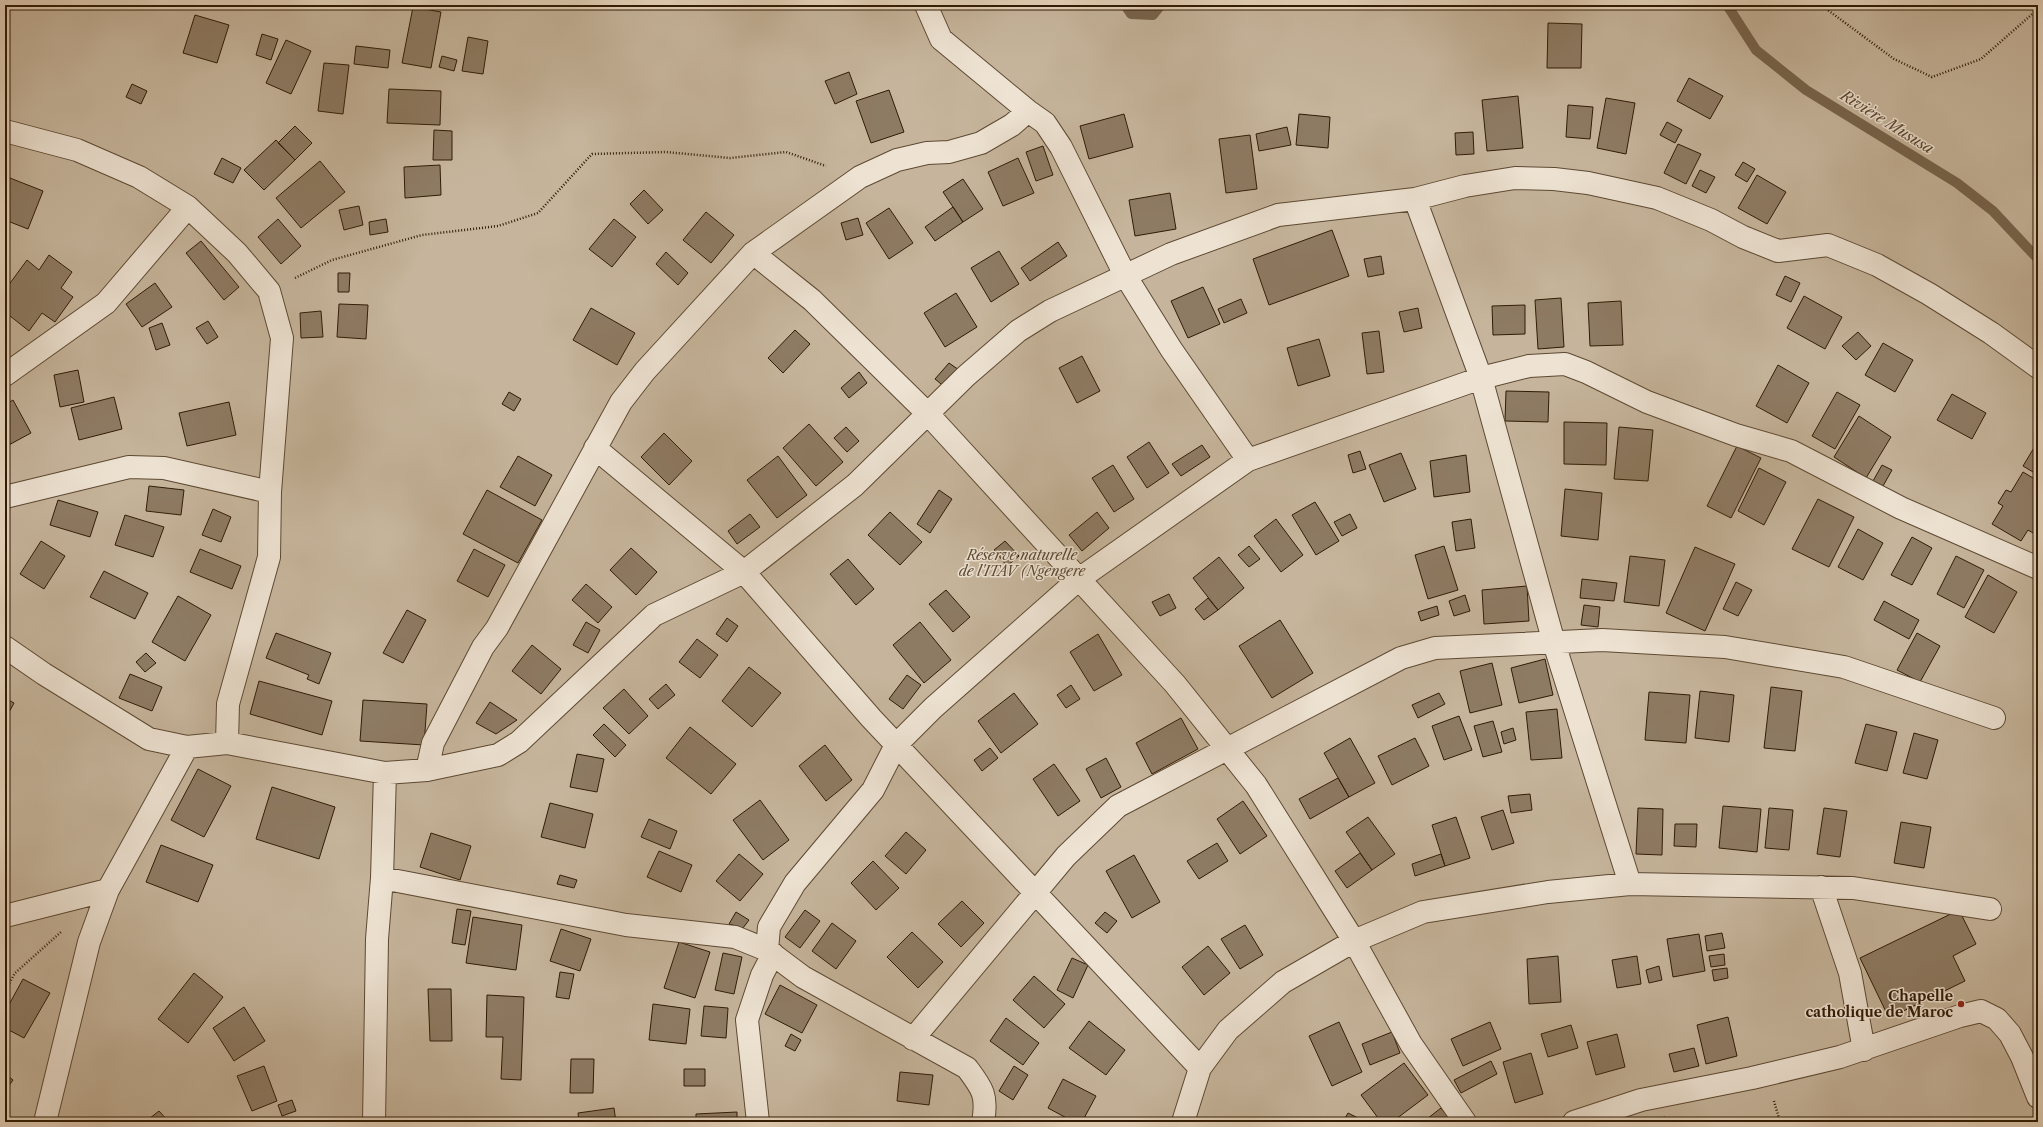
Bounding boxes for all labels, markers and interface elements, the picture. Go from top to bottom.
water label: Rivière Mususa [1836,85,1937,158]
park label: Réserve naturelle de l'ITAV (Ngengere [959,546,1086,580]
place label: Chapelle catholique de Maroc [1805,987,1953,1021]
marker: Chapelle catholique de Maroc [1956,999,1966,1009]

